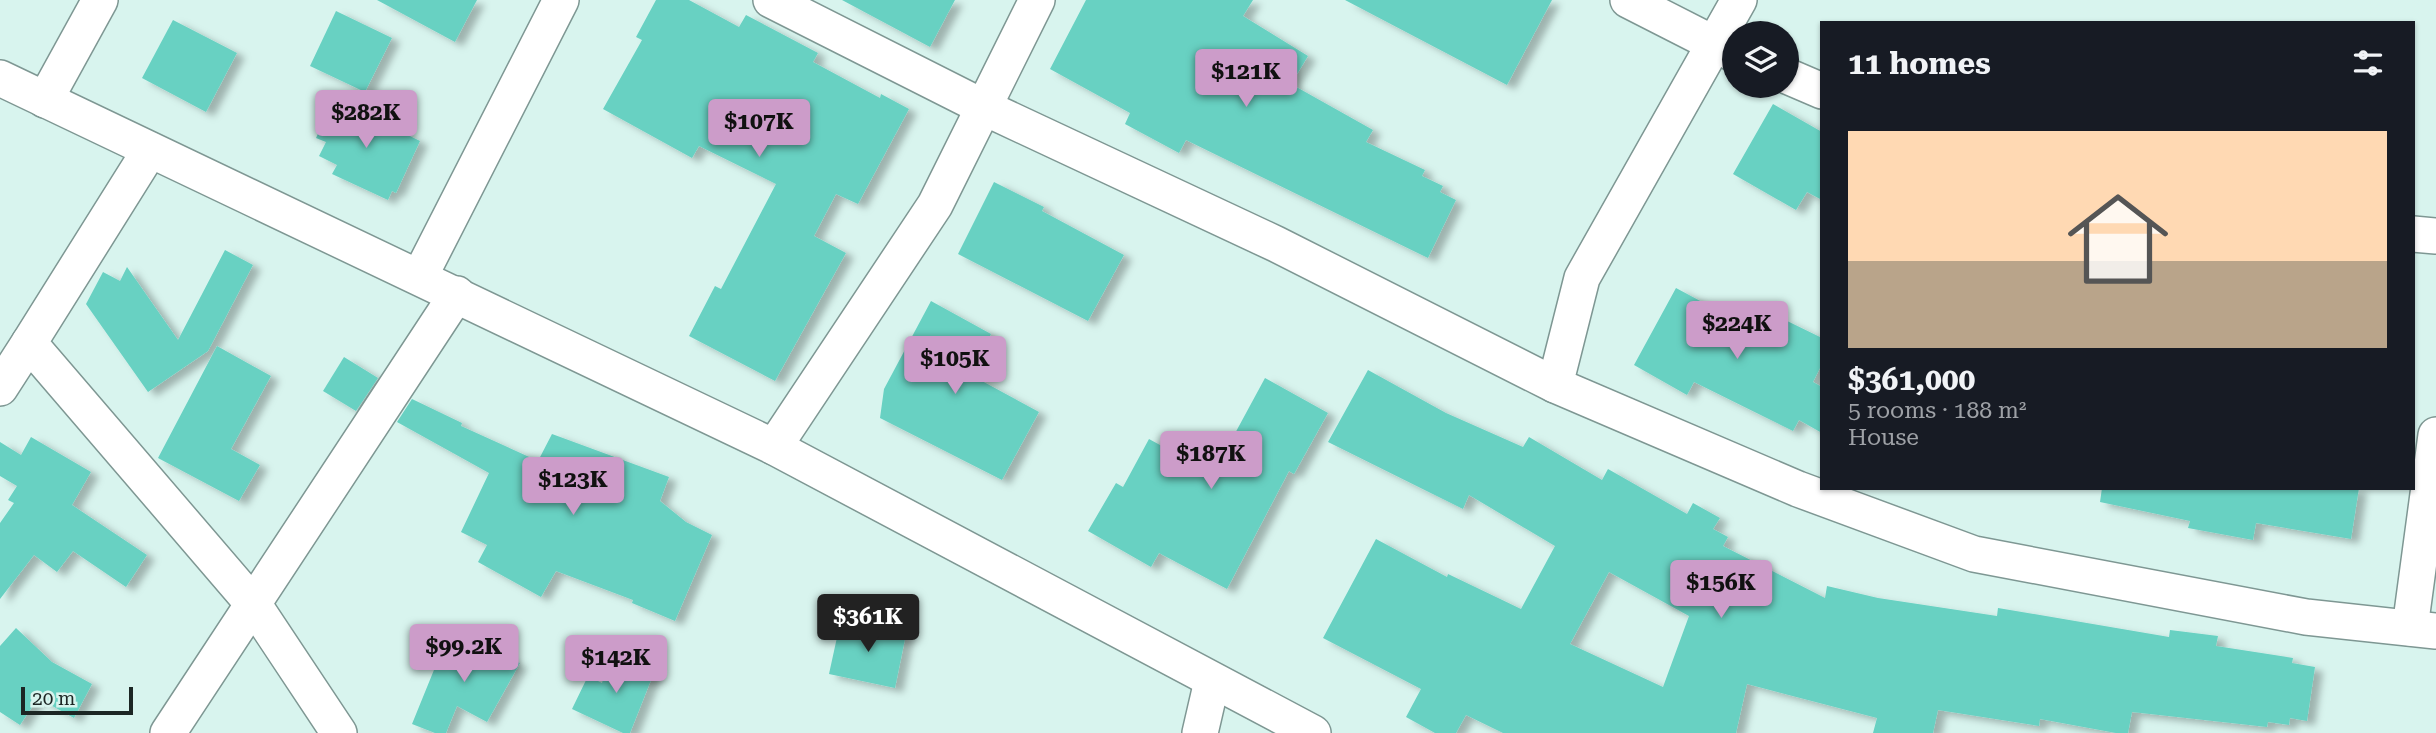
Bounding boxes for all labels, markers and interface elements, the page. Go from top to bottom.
map controls [1722,21,1799,98]
button: layers [1722,21,1799,98]
icon: filters [2349,44,2387,82]
text: 11 homes [1848,46,1991,81]
pin: $121K [1197,50,1295,109]
text: $121K [1211,58,1281,85]
pin: $282K [317,90,415,150]
text: $282K [331,99,401,126]
pin: $107K [710,100,808,159]
text: $107K [724,108,794,135]
icon: home [2055,176,2181,302]
pin: $224K [1688,302,1786,361]
text: $224K [1702,310,1772,337]
pin: $105K [906,336,1004,396]
text: $105K [920,345,990,372]
text: $361,000 [1848,362,1975,397]
text: 5 rooms · 188 m² [1848,397,2026,424]
text: House [1848,424,1919,451]
pin: $187K [1162,432,1260,491]
text: $187K [1176,440,1246,467]
pin: $123K [524,458,622,517]
text: $123K [538,466,608,493]
pin: $156K [1672,560,1770,620]
text: $156K [1686,569,1756,596]
pin: $361K [819,594,917,654]
text: $361K [833,603,903,630]
pin: $99.2K [407,624,521,684]
text: $99.2K [426,633,502,660]
pin: $142K [567,636,665,695]
text: $142K [581,644,651,671]
scale bar [21,684,133,716]
text: 20 m [32,687,75,710]

